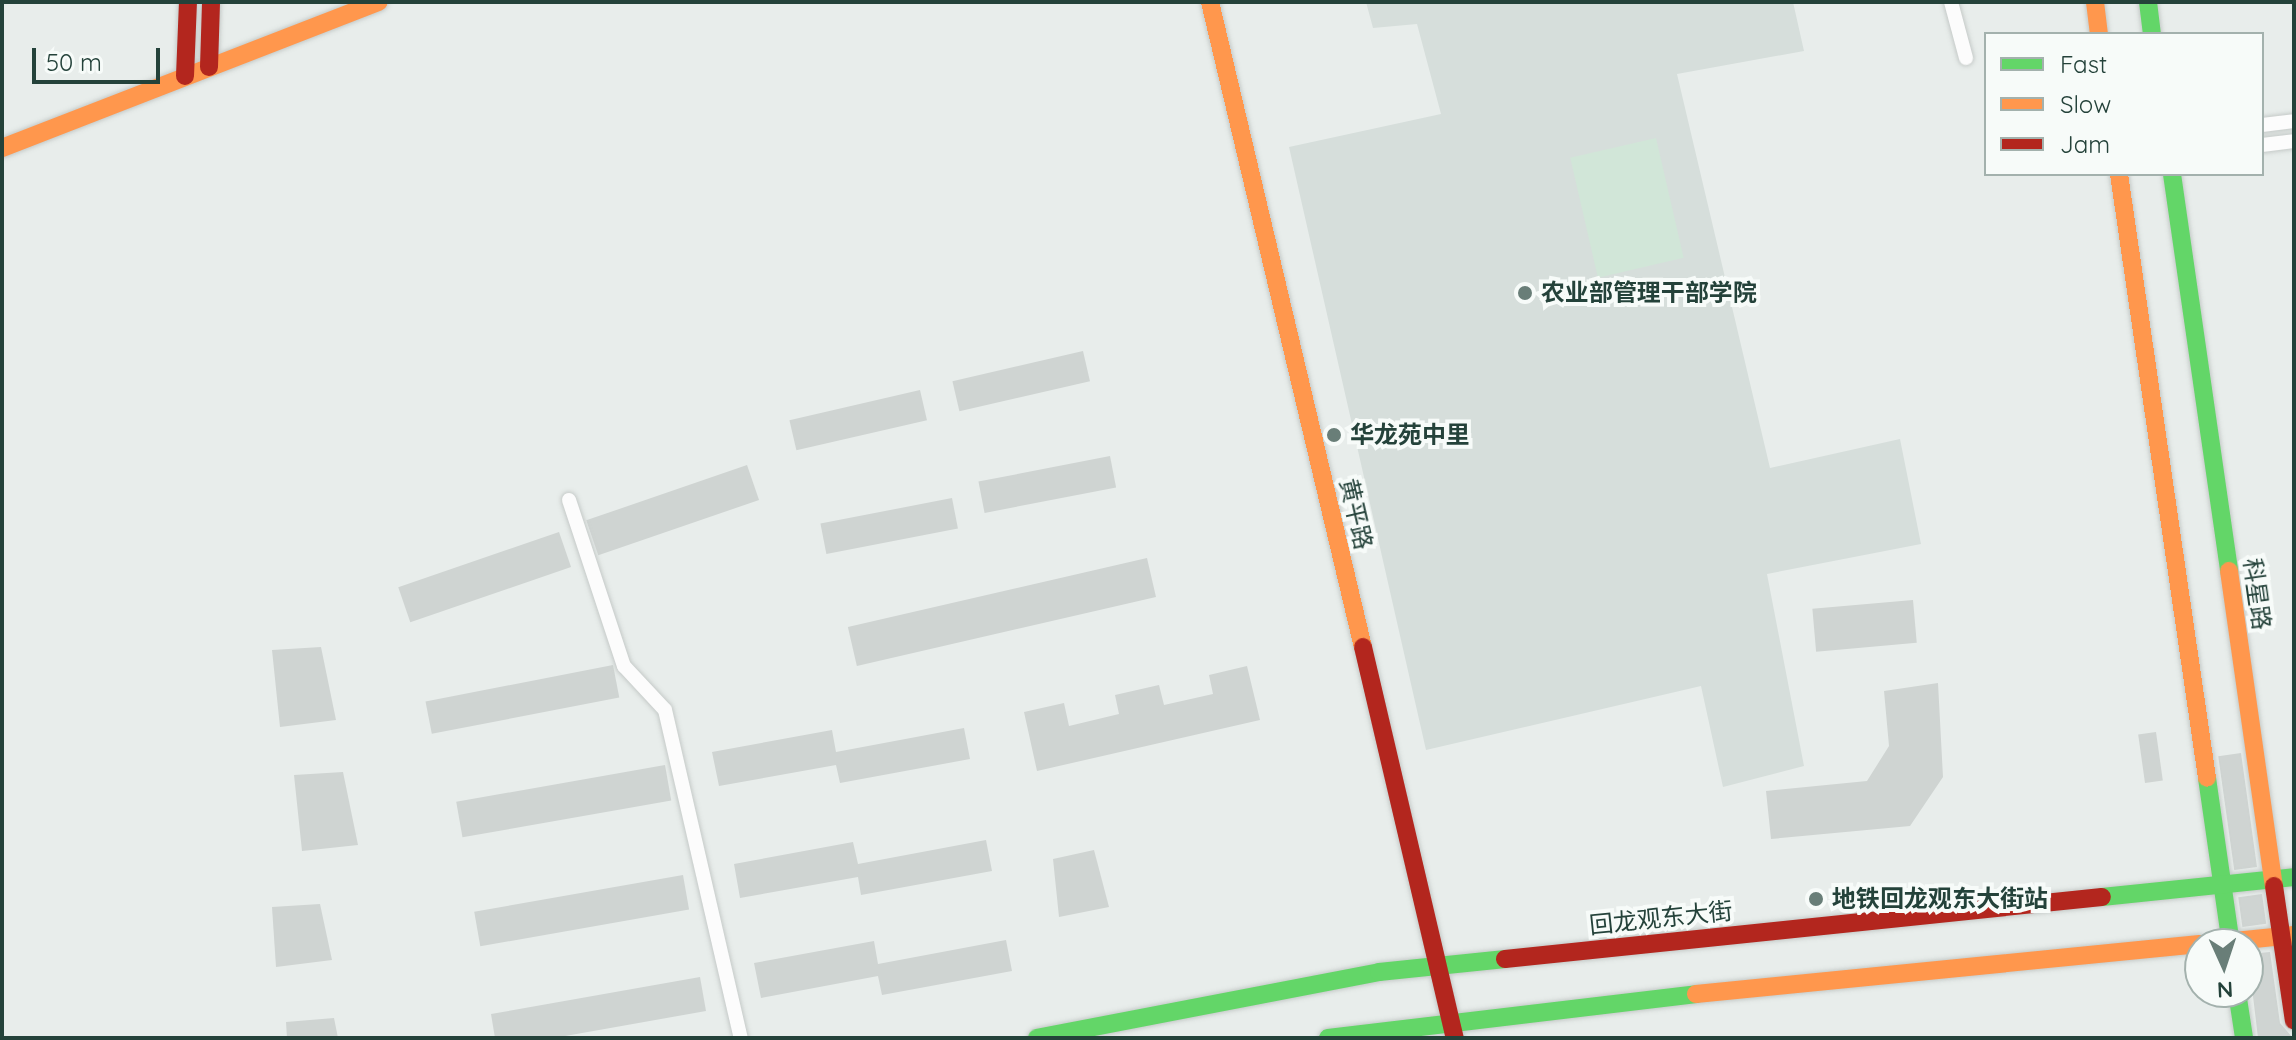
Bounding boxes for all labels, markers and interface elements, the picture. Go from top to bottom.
scale bar [36,32,164,82]
legend [1984,32,2264,176]
text: 50 m [46,47,102,77]
text: Fast [2060,49,2107,79]
text: Slow [2060,89,2111,119]
text: Jam [2060,129,2110,159]
place label: 农业部管理干部学院 [1541,279,1757,307]
marker: 农业部管理干部学院 [1516,284,1534,302]
place label: 华龙苑中里 [1350,421,1470,449]
marker: 华龙苑中里 [1325,426,1343,444]
street label: 黄平路 [1334,476,1378,552]
street label: 科星路 [2238,556,2276,632]
place label: 地铁回龙观东大街站 [1832,885,2048,913]
marker: 地铁回龙观东大街站 [1807,890,1825,908]
street label: 回龙观东大街 [1588,896,1734,940]
north arrow [2184,928,2264,1008]
text: N [2216,976,2234,1004]

